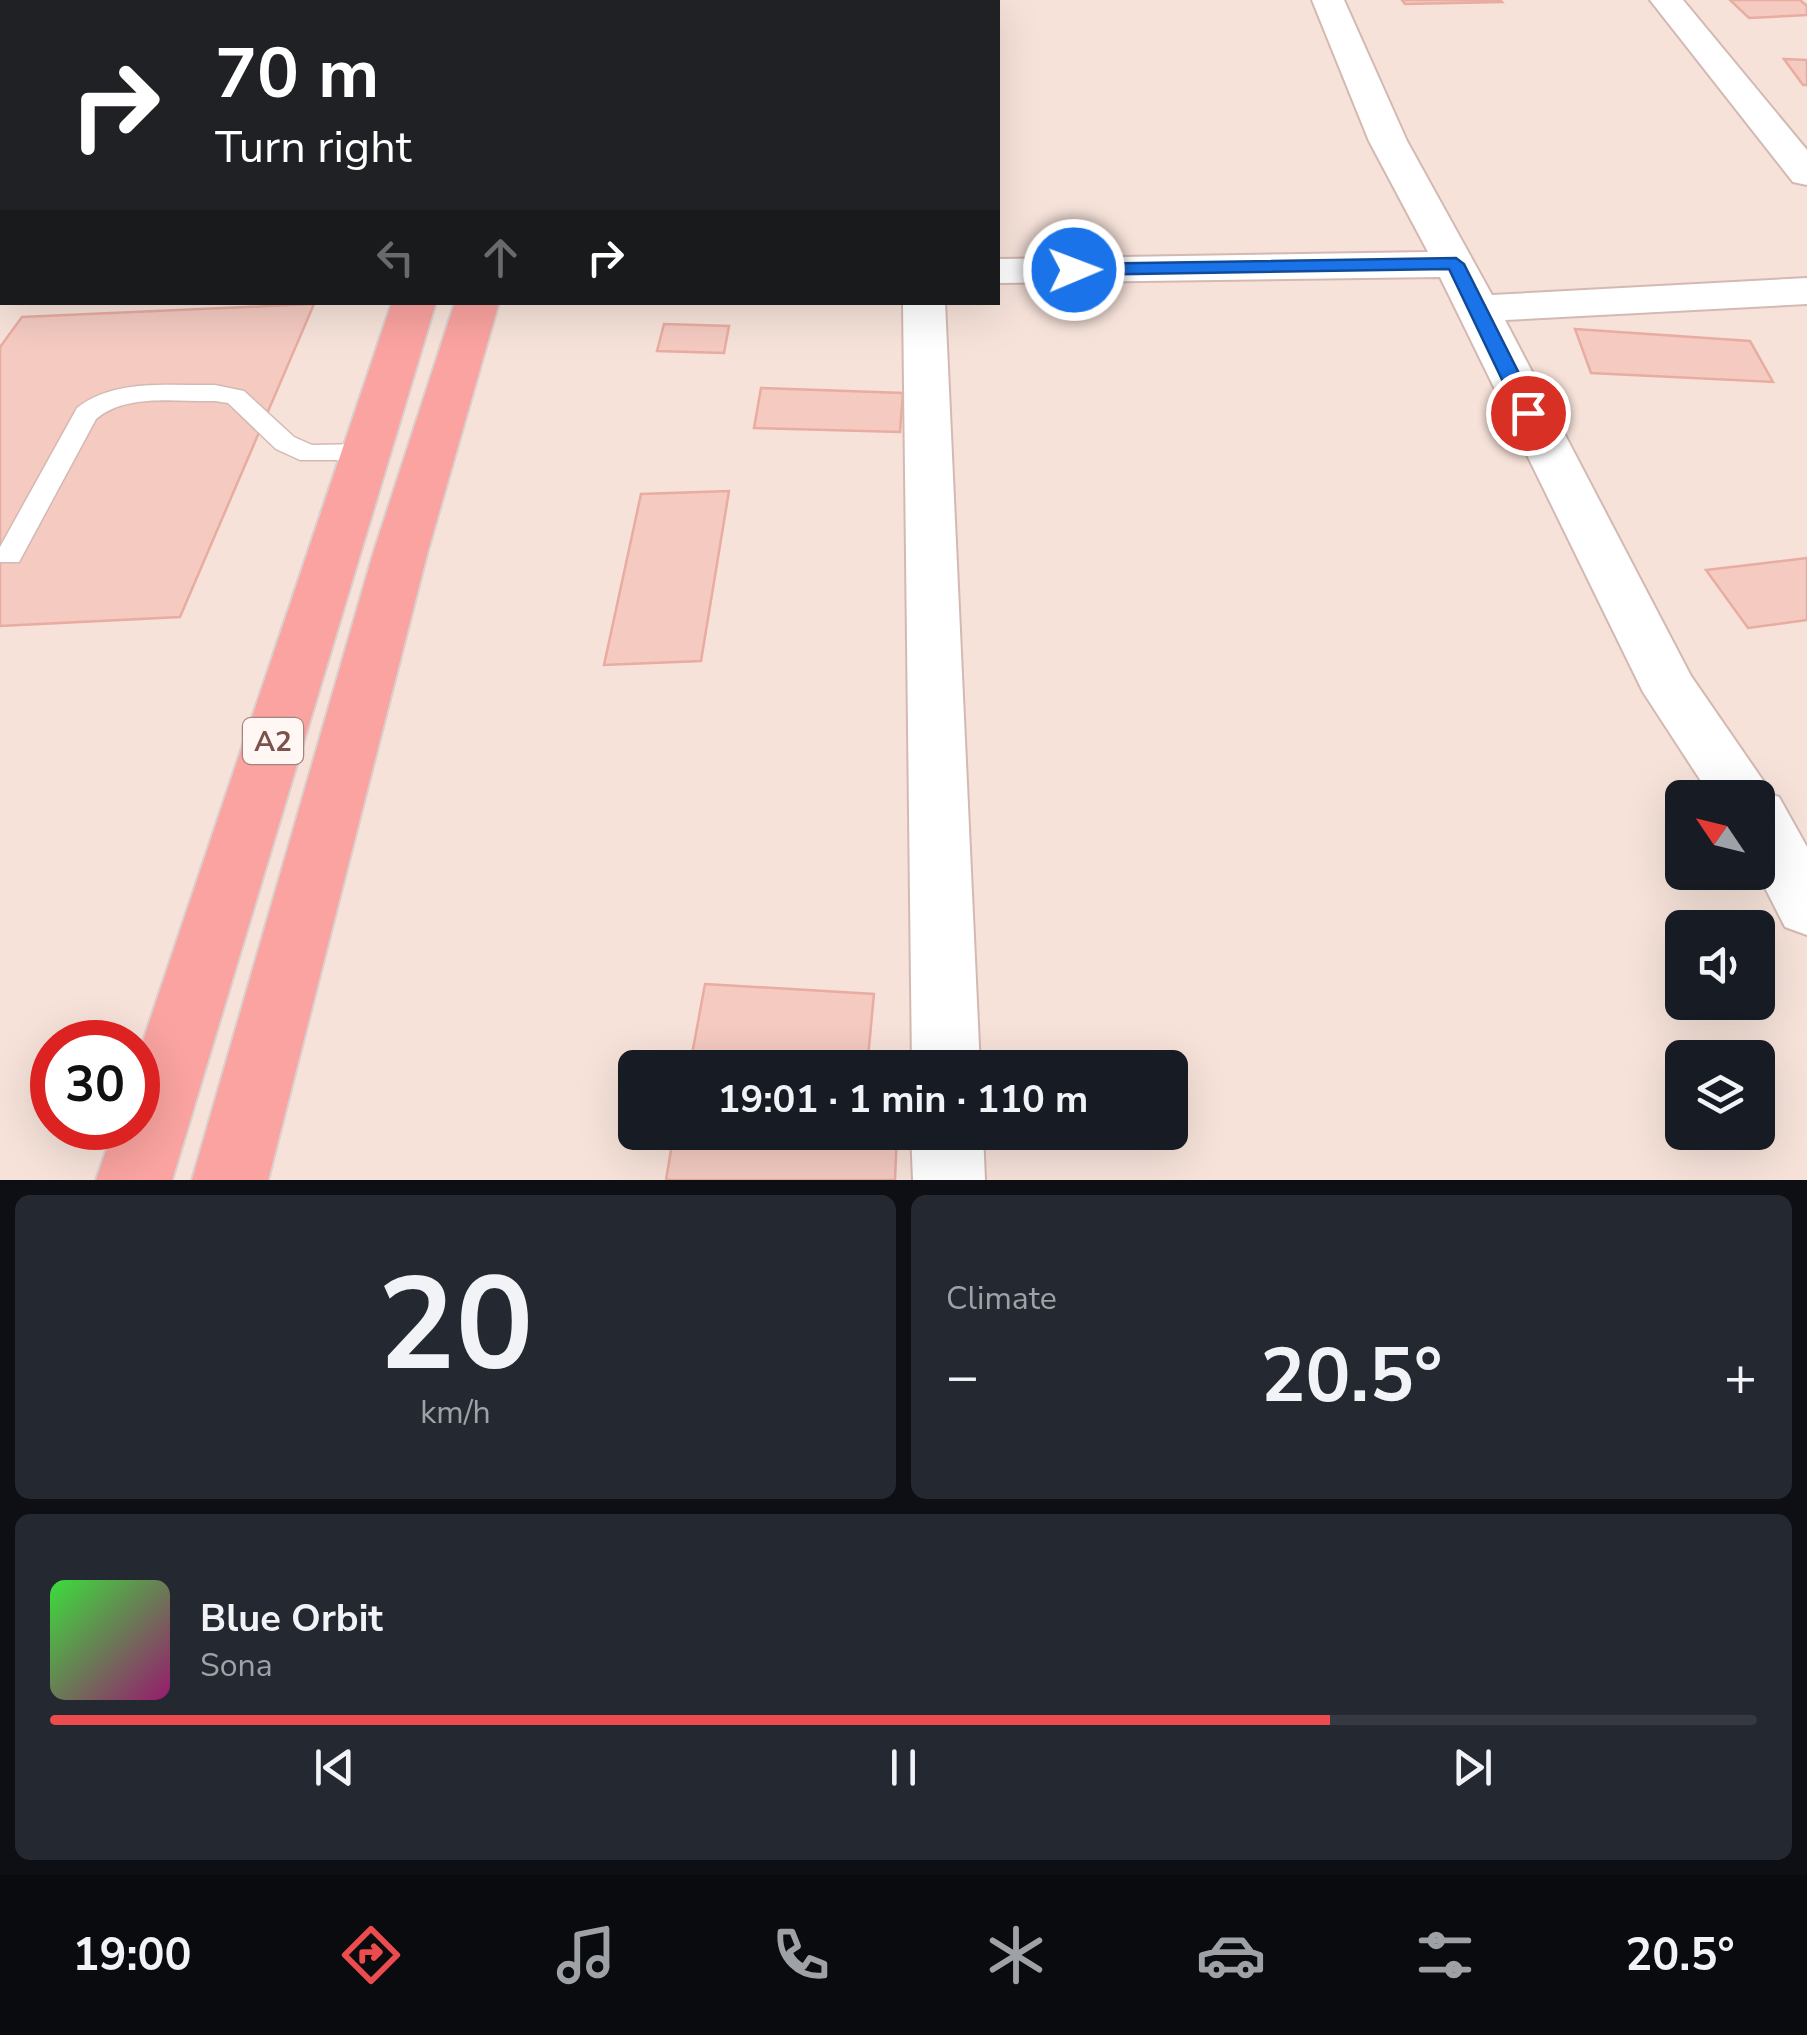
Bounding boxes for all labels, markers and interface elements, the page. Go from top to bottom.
text: 70 m [215,26,379,122]
icon: right [50,40,180,170]
text: Turn right [215,117,412,178]
position arrow [1022,218,1126,322]
icon: left [368,230,423,285]
icon: ahead [473,230,528,285]
icon: right [578,230,633,285]
pin [1486,371,1571,456]
icon: arrive [1501,386,1556,441]
road number: A2 [243,718,303,764]
north arrow [1665,780,1775,890]
map controls [1665,780,1775,1150]
button: sound [1665,910,1775,1020]
speed limit sign: 30 [30,1020,160,1150]
button: layers [1665,1040,1775,1150]
text: 19:01 · 1 min · 110 m [718,1074,1088,1125]
text: 20 [377,1237,534,1414]
text: Climate [946,1277,1057,1320]
text: 20.5° [1260,1325,1443,1427]
text: − [946,1339,979,1414]
text: + [1724,1339,1757,1414]
text: km/h [420,1391,491,1434]
text: Blue Orbit [200,1593,383,1644]
text: Sona [200,1644,273,1687]
icon: previous [307,1740,362,1795]
icon: pause [876,1740,931,1795]
icon: next [1445,1740,1500,1795]
icon: directions [336,1920,406,1990]
icon: music [551,1920,621,1990]
icon: phone [766,1920,836,1990]
icon: climate [981,1920,1051,1990]
icon: car [1196,1920,1266,1990]
icon: filters [1410,1920,1480,1990]
text: 19:00 [72,1925,192,1986]
text: 20.5° [1625,1925,1734,1986]

